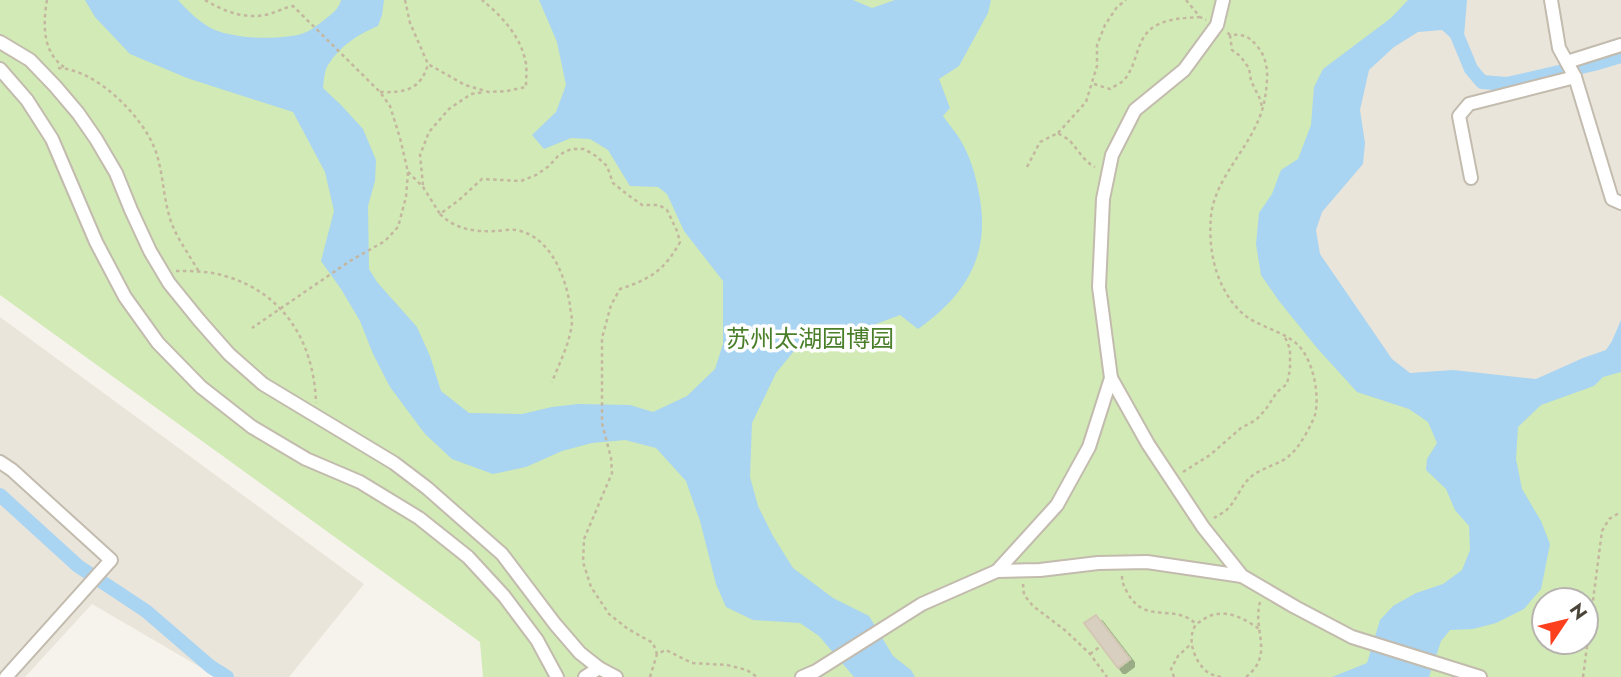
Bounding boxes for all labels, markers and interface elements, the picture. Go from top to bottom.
park label: 苏州太湖园博园 [726,321,894,356]
north arrow [1530,586,1600,656]
text: N [1563,598,1594,625]

